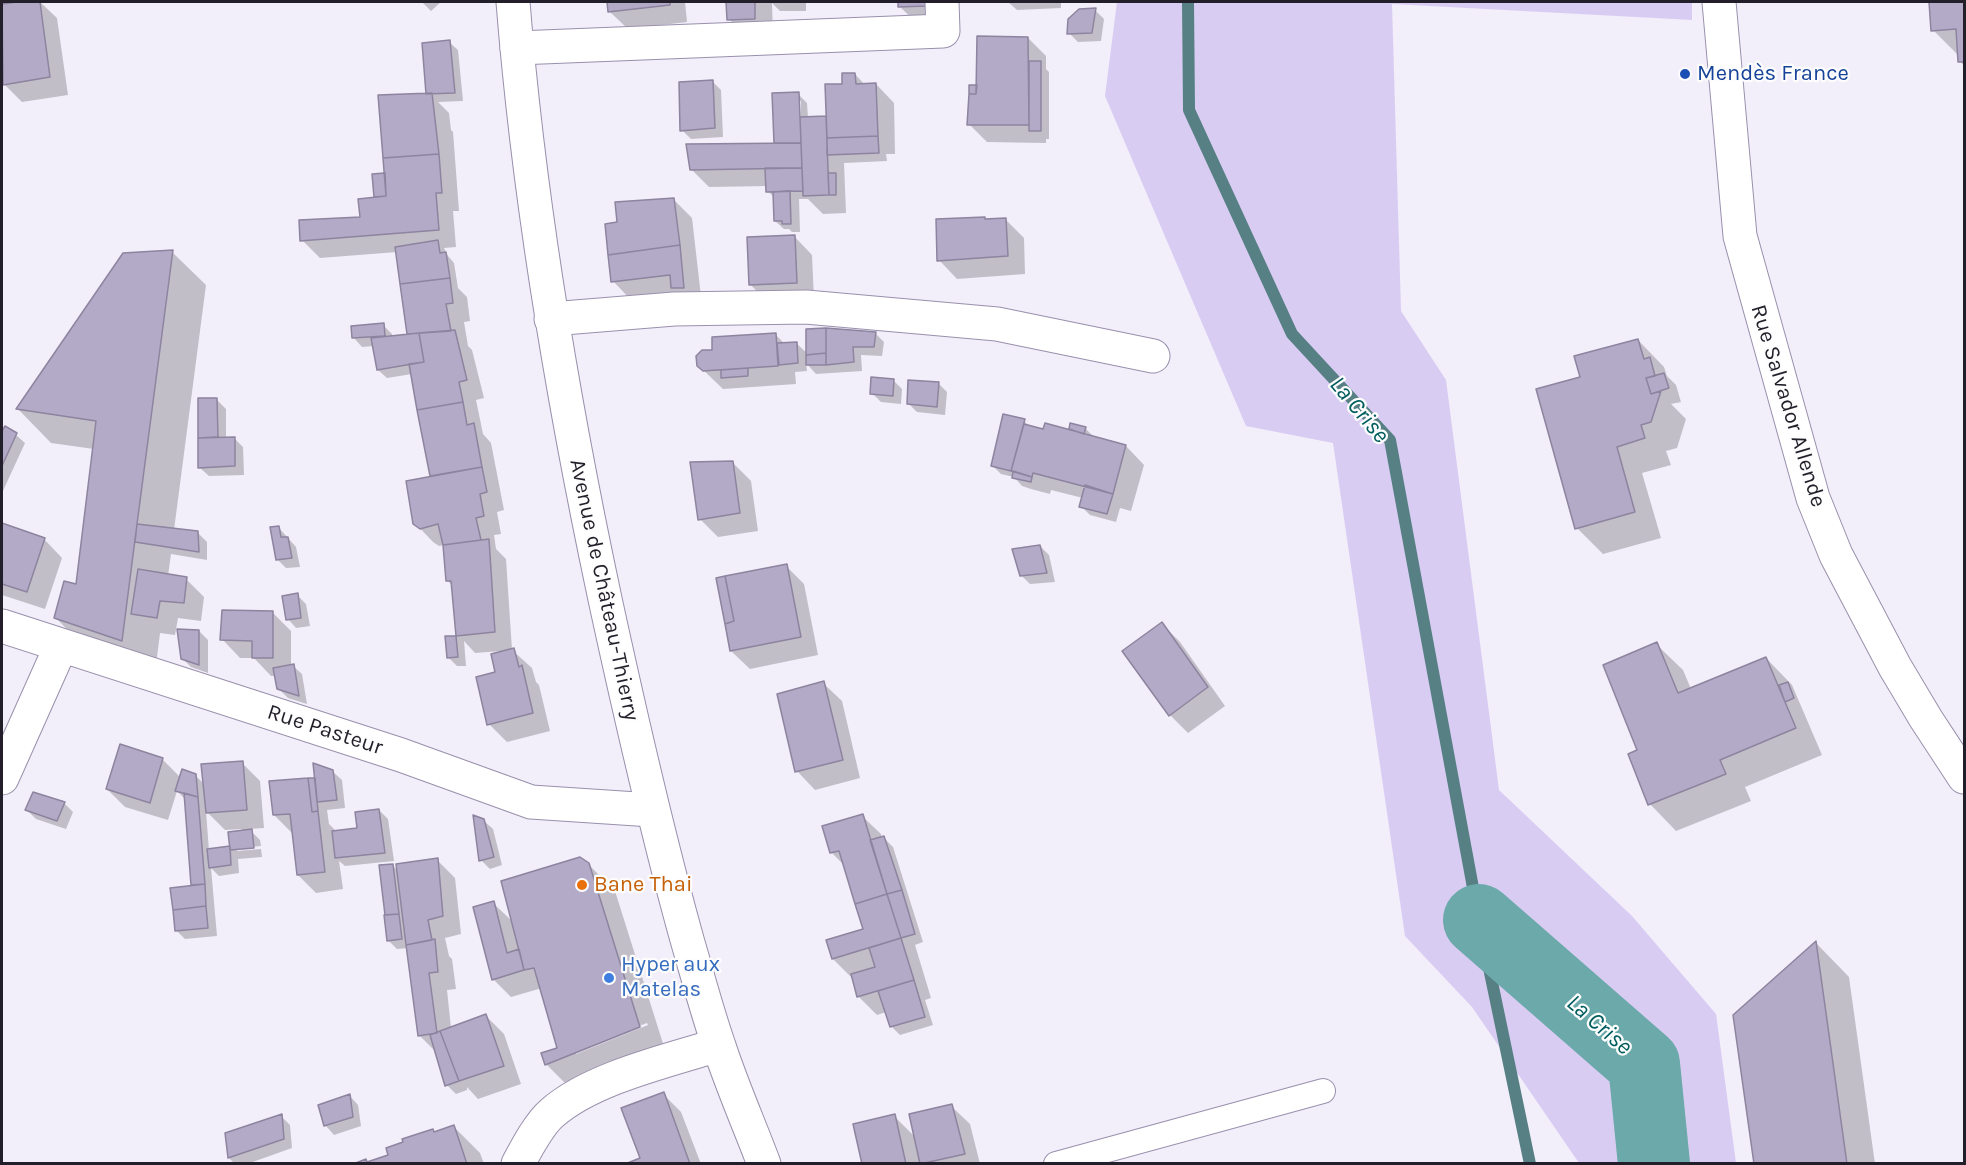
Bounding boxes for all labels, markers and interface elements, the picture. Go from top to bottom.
place label: Mendès France [1697,61,1849,87]
marker: Mendès France [1678,67,1692,81]
street label: Rue Salvador Allende [1745,302,1831,510]
water label: La Crise [1323,371,1395,449]
street label: Avenue de Château-Thierry [563,457,645,723]
street label: Rue Pasteur [264,699,386,761]
place label: Bane Thai [594,872,693,898]
marker: Bane Thai [575,878,589,892]
place label: Hyper aux Matelas [621,952,720,1004]
marker: Hyper aux Matelas [602,971,616,985]
water label: La Crise [1560,989,1638,1061]

